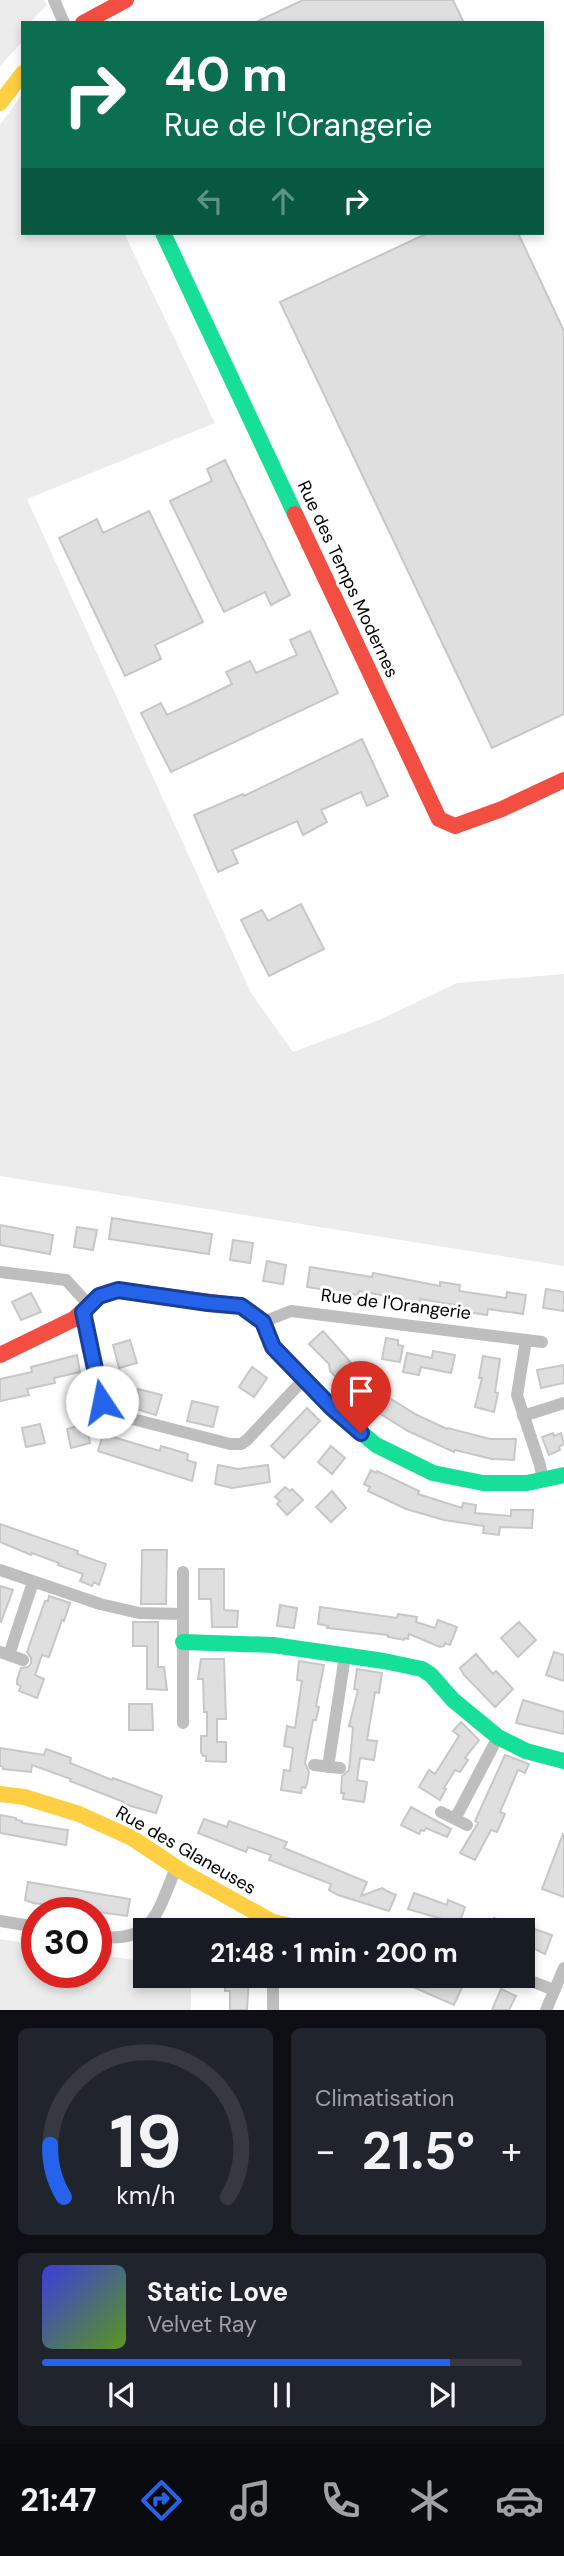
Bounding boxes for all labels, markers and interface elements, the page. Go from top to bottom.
text: 40 m [164,42,288,106]
icon: right [49,49,140,140]
text: Rue de l'Orangerie [164,104,432,146]
icon: left [191,182,229,220]
icon: ahead [264,182,302,220]
icon: right [337,182,375,220]
street label: Rue des Temps Modernes [292,477,404,681]
street label: Rue de l'Orangerie [320,1283,472,1325]
pin [331,1361,391,1433]
position arrow [65,1365,139,1439]
icon: arrive [342,1372,380,1410]
street label: Rue des Glaneuses [112,1800,260,1900]
speed limit sign: 30 [21,1897,112,1988]
text: 21:48 · 1 min · 200 m [210,1936,458,1970]
text: Climatisation [315,2083,454,2113]
text: 19 [109,2096,182,2191]
text: 21.5° [362,2117,475,2185]
text: − [315,2126,336,2176]
text: + [501,2126,522,2176]
text: km/h [116,2179,175,2212]
text: Static Love [147,2275,288,2309]
text: Velvet Ray [147,2309,257,2339]
icon: previous [103,2376,141,2414]
icon: pause [263,2376,301,2414]
icon: next [423,2376,461,2414]
icon: directions [137,2476,186,2525]
icon: music [226,2476,275,2525]
icon: phone [316,2476,365,2525]
icon: climate [405,2476,454,2525]
icon: car [495,2476,544,2525]
text: 21:47 [20,2479,96,2521]

